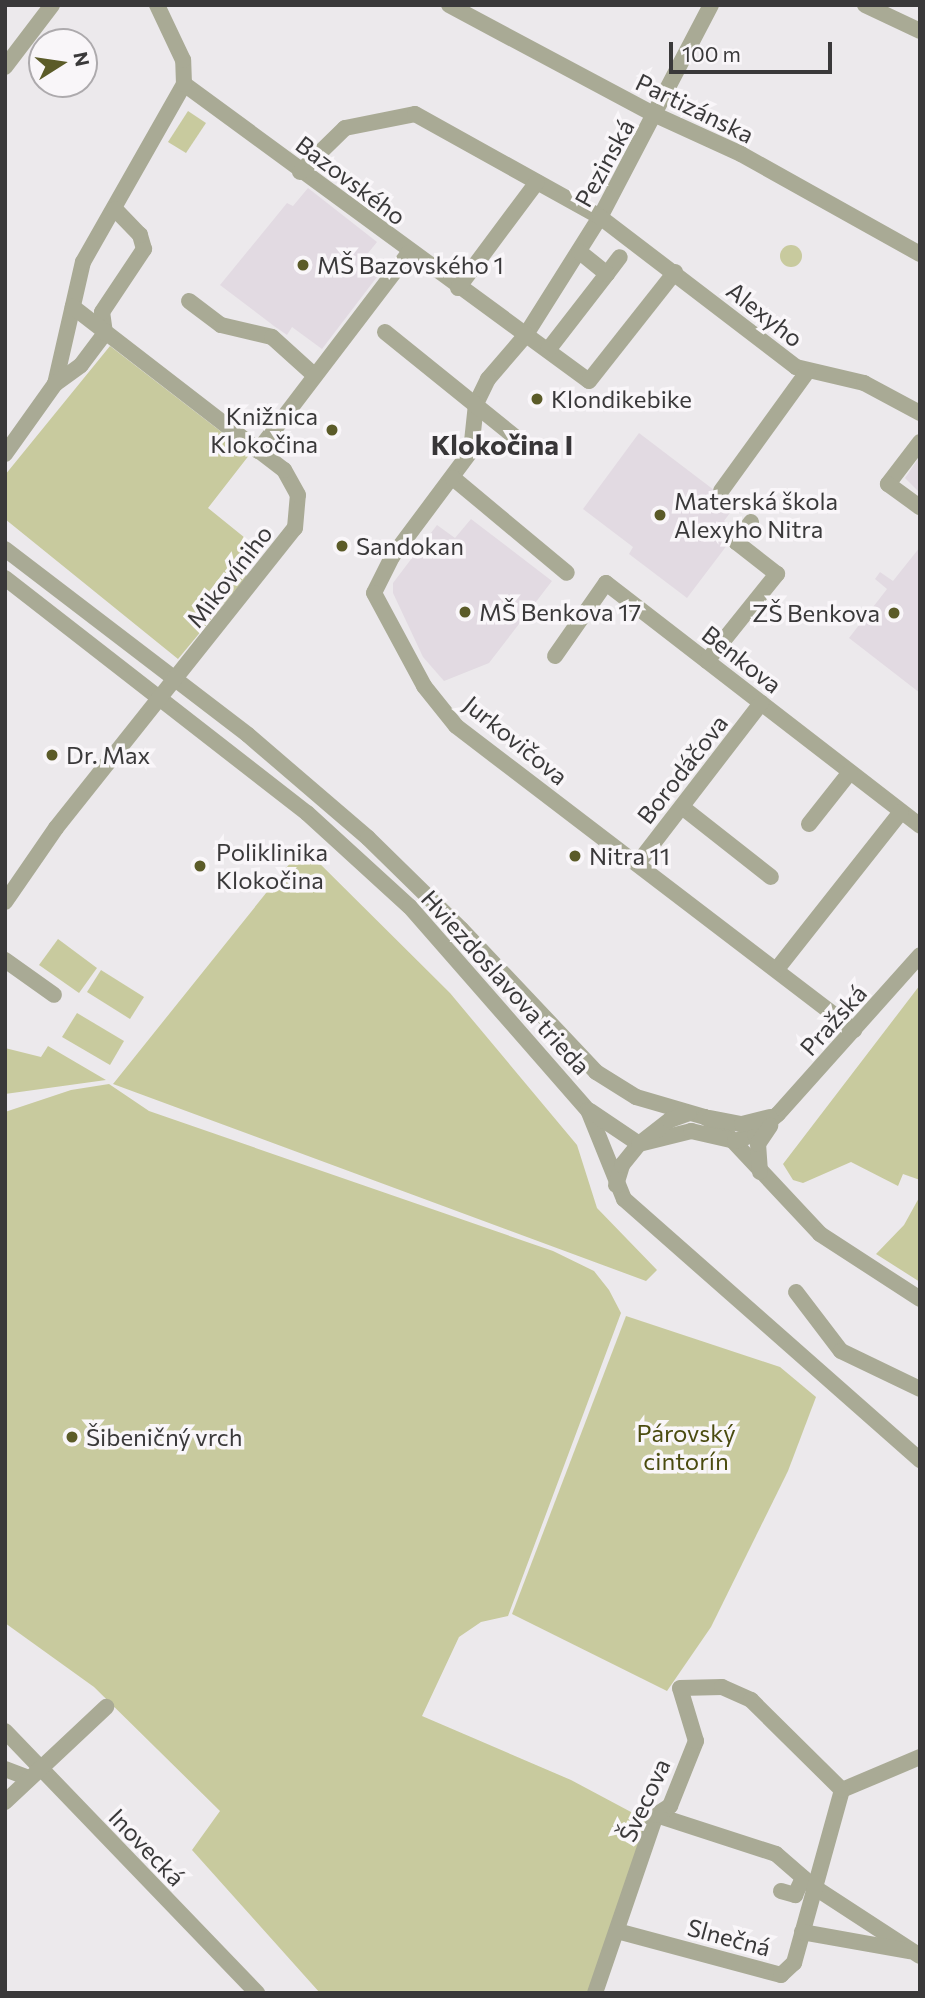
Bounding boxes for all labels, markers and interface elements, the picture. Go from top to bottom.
north arrow [28,28,98,98]
scale bar [673,28,836,72]
text: 100 m [682,41,741,66]
text: N [69,50,95,68]
street label: Partizánska [631,67,759,149]
street label: Pezinská [568,114,640,212]
street label: Bazovského [290,129,412,231]
place label: MŠ Bazovského 1 [317,251,504,279]
marker: MŠ Bazovského 1 [295,257,311,273]
street label: Alexyho [721,275,809,353]
place label: Klondikebike [551,385,692,413]
marker: Klondikebike [529,391,545,407]
place label: Knižnica Klokočina [210,402,318,458]
marker: Knižnica Klokočina [324,422,340,438]
district label: Klokočina I [431,427,573,461]
place label: Materská škola Alexyho Nitra [674,487,838,543]
marker: Materská škola Alexyho Nitra [652,507,668,523]
street label: Mikovíniho [180,519,278,633]
place label: Sandokan [356,532,464,560]
marker: Sandokan [334,538,350,554]
place label: MŠ Benkova 17 [479,598,641,626]
place label: ZŠ Benkova [752,599,880,627]
marker: MŠ Benkova 17 [457,604,473,620]
marker: ZŠ Benkova [886,605,902,621]
street label: Benkova [697,619,787,699]
street label: Jurkovičova [458,689,574,791]
street label: Borodáčova [631,709,733,829]
place label: Dr. Max [66,741,150,769]
marker: Dr. Max [44,747,60,763]
place label: Poliklinika Klokočina [216,838,328,894]
place label: Nitra 11 [589,842,670,870]
marker: Nitra 11 [567,848,583,864]
marker: Poliklinika Klokočina [190,856,210,876]
street label: Hviezdoslavova trieda [416,884,596,1080]
street label: Pražská [794,979,872,1061]
park label: Párovský cintorín [636,1419,736,1475]
place label: Šibeničný vrch [86,1423,242,1451]
marker: Šibeničný vrch [64,1429,80,1445]
street label: Švecova [612,1754,676,1846]
street label: Inovecká [103,1802,191,1892]
street label: Slnečná [684,1912,774,1962]

